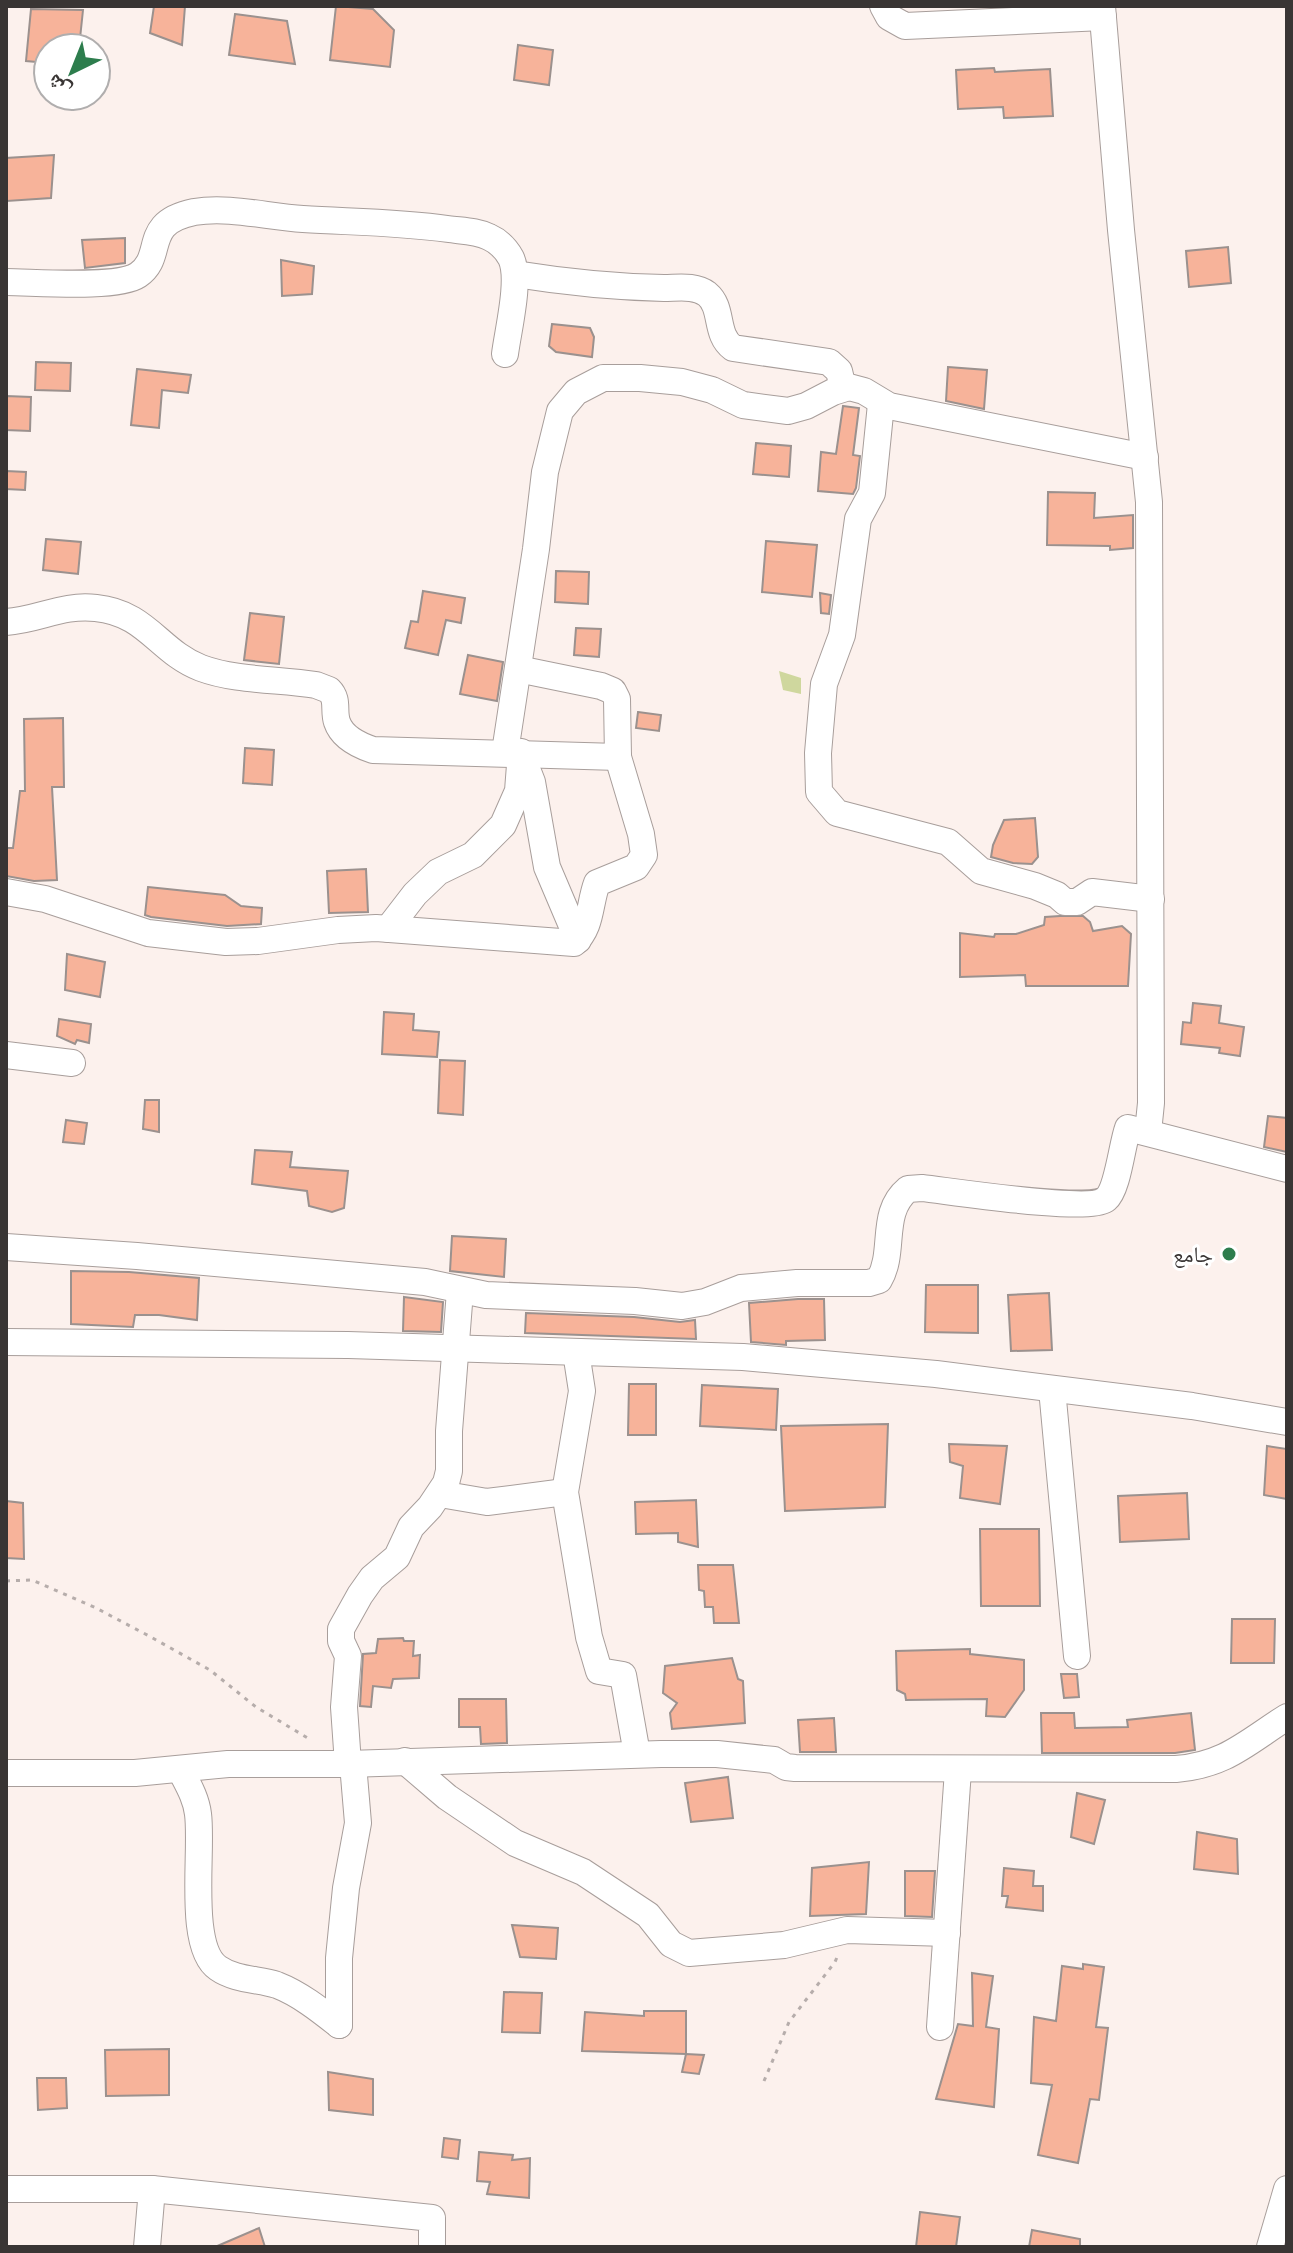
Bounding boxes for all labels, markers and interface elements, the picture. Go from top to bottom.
north arrow [32,32,112,112]
text: ش [40,68,77,106]
place label: جامع [1173,1239,1213,1269]
marker: جامع [1220,1245,1238,1263]

